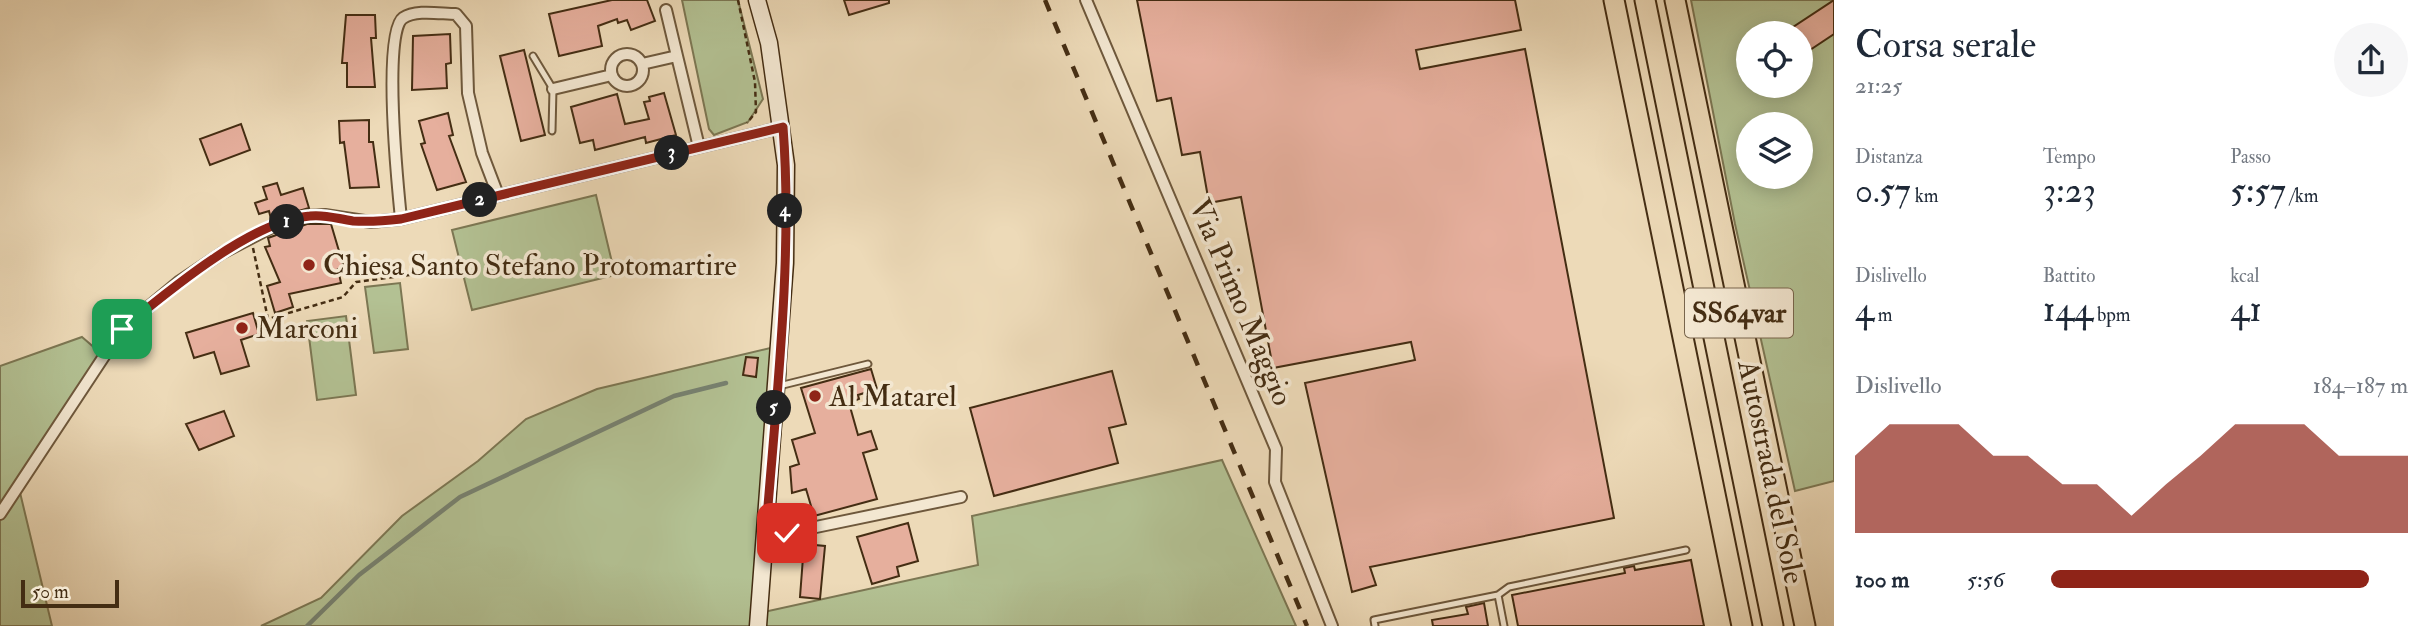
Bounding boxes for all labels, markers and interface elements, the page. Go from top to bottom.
map controls [1736,21,1813,189]
button: locate [1736,21,1813,98]
text: Corsa serale [1855,21,2036,69]
button: share [2334,23,2408,97]
text: 21:25 [1855,71,1902,100]
button: layers [1736,112,1813,189]
pin: 3 [654,136,690,170]
text: 3 [668,140,675,164]
text: Distanza [1855,145,1923,169]
text: Tempo [2043,145,2096,169]
text: Passo [2230,145,2271,169]
text: 0.57 [1855,169,1911,213]
text: 3:23 [2043,169,2096,213]
text: 5:57 [2230,169,2286,213]
pin: 2 [462,182,498,218]
text: km [1911,184,1938,208]
text: /km [2286,184,2319,208]
text: 2 [475,187,484,211]
street label: Via Primo Maggio [1181,193,1301,411]
pin: 4 [768,194,802,228]
text: 4 [779,198,790,222]
pin: 1 [270,204,304,240]
text: 1 [283,209,290,233]
place label: Chiesa Santo Stefano Protomartire [323,247,737,284]
marker: Chiesa Santo Stefano Protomartire [301,257,317,273]
text: Dislivello [1855,264,1927,288]
text: Battito [2043,264,2095,288]
text: kcal [2230,264,2259,288]
road number: SS64var [1685,288,1793,338]
text: 4 [1855,288,1874,332]
text: 144 [2043,288,2093,332]
text: 41 [2230,288,2262,332]
pin [92,299,152,359]
text: m [1874,303,1893,327]
text: bpm [2093,303,2131,327]
icon: arrive [103,310,141,348]
place label: Marconi [256,310,358,347]
marker: Marconi [234,320,250,336]
street label: Autostrada del Sole [1729,356,1813,587]
text: Dislivello [1855,371,1942,400]
text: 184–187 m [2313,371,2408,400]
place label: Al Matarel [828,378,957,415]
marker: Al Matarel [807,388,823,404]
pin: 5 [756,390,792,426]
text: 5 [769,395,778,419]
pin [757,503,817,563]
icon: check [768,514,806,552]
text: 100 m [1855,565,1909,594]
text: 5:56 [1967,565,2004,594]
scale bar [21,577,119,609]
text: 50 m [32,580,69,604]

